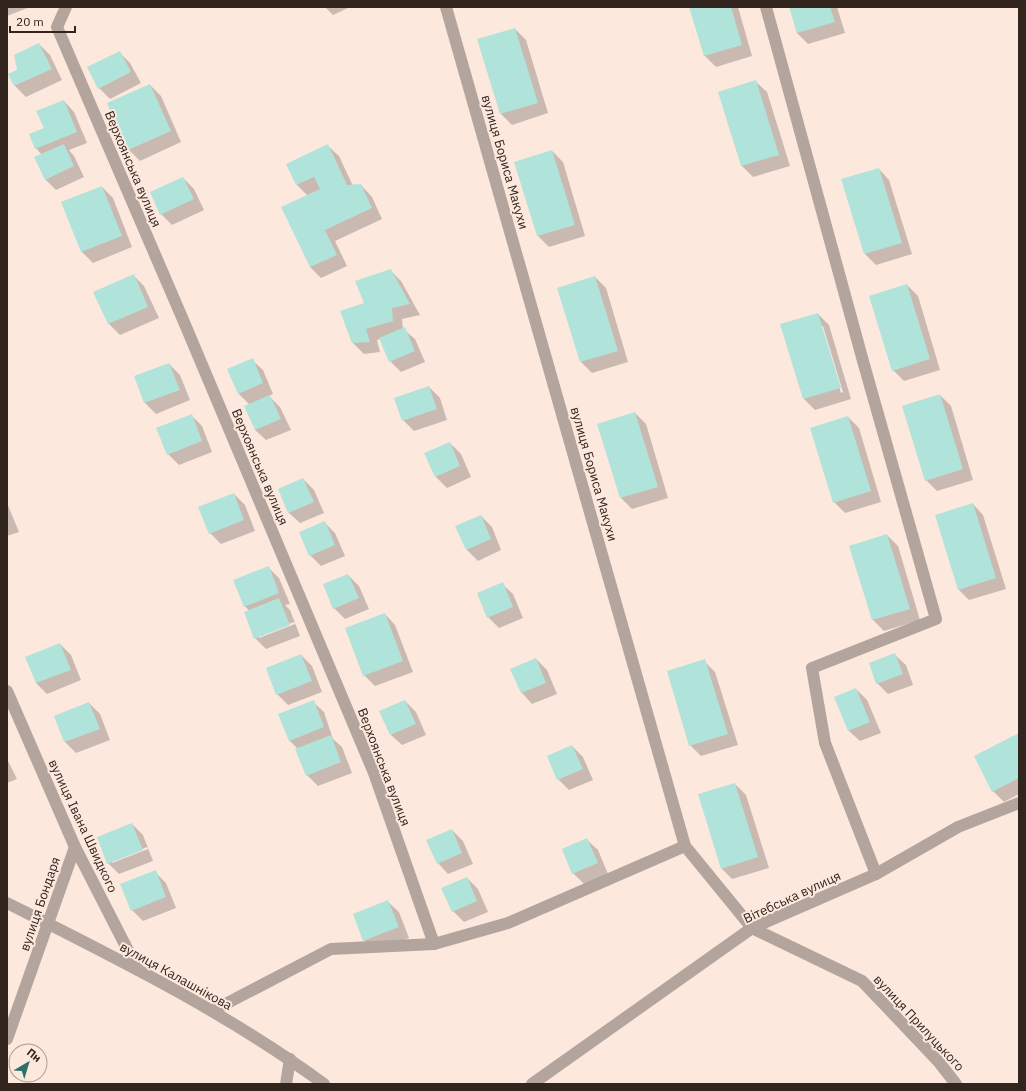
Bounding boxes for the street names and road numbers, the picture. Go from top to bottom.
street label: вулиця Бориса Макухи [478,93,532,231]
street label: Верхоянська вулиця [101,108,165,230]
street label: вулиця Бориса Макухи [567,405,621,543]
street label: Верхоянська вулиця [228,406,292,528]
street label: Верхоянська вулиця [354,706,414,828]
street label: вулиця Івана Швидкого [45,757,121,895]
street label: вулиця Бондаря [16,855,64,953]
street label: Вітебська вулиця [740,867,844,927]
street label: вулиця Калашнікова [117,938,235,1014]
street label: вулиця Прилуцького [870,971,968,1075]

